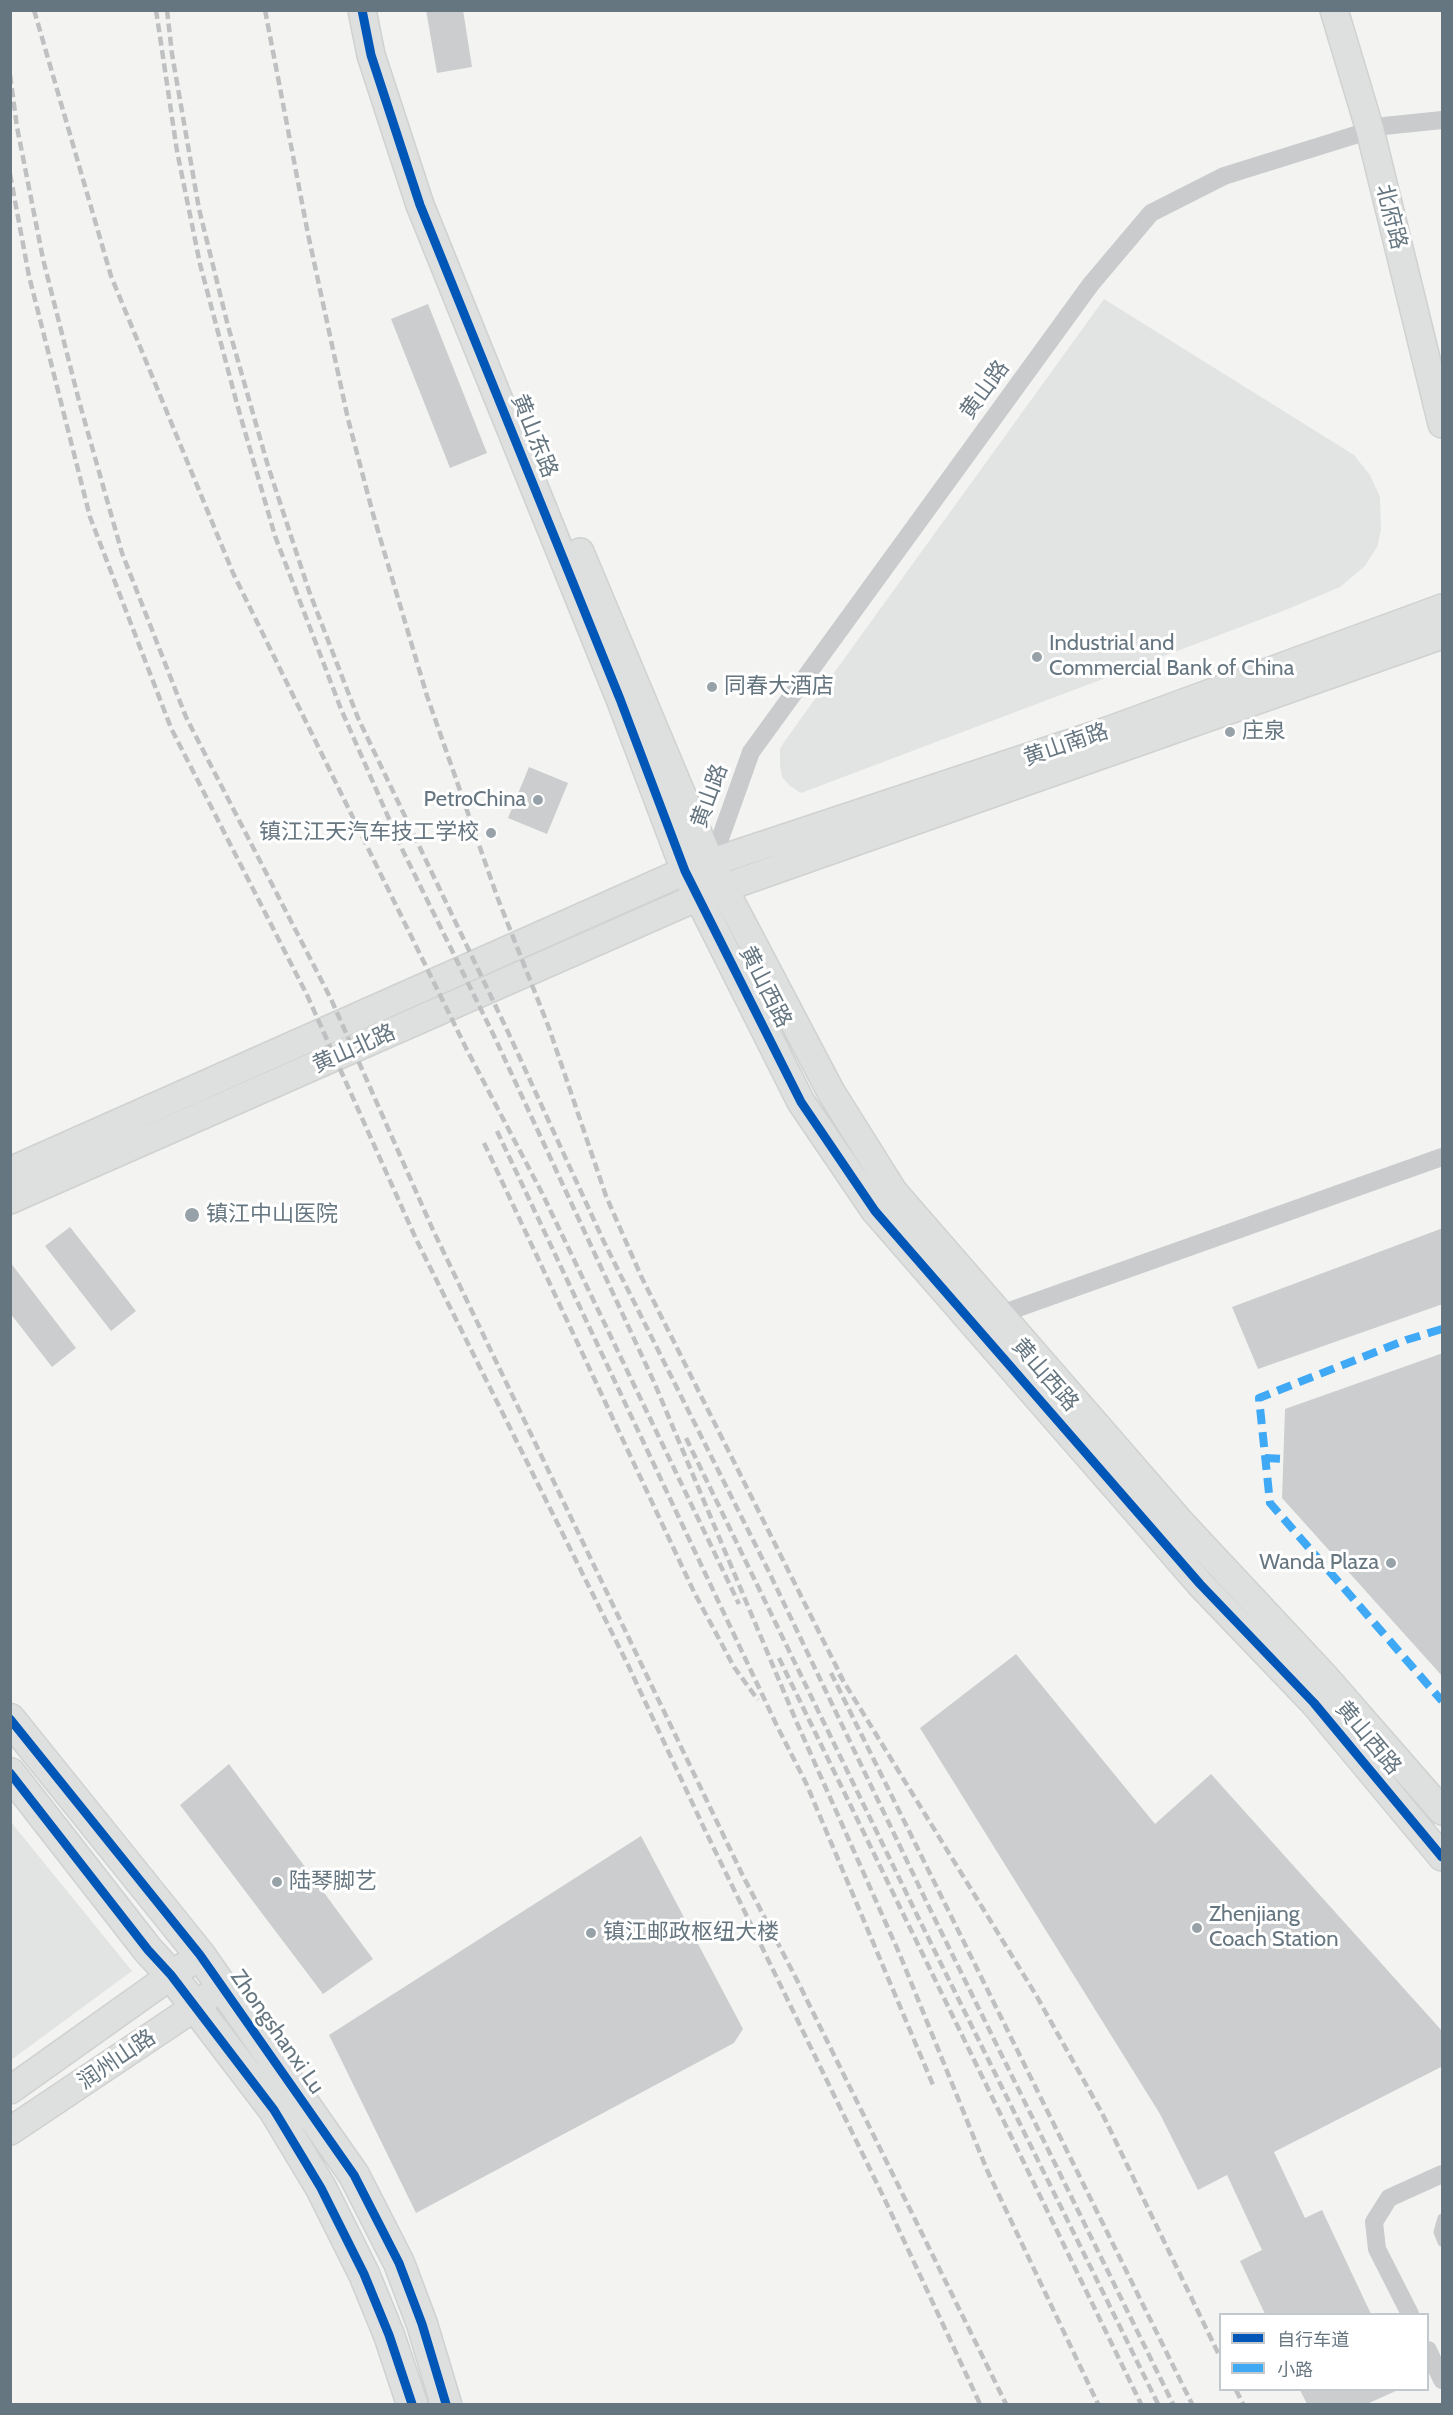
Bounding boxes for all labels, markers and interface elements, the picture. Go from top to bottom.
street label: 北府路 [1370,182,1412,252]
street label: 黄山路 [955,356,1015,424]
street label: 黄山东路 [505,390,563,482]
place label: Industrial and Commercial Bank of China [1049,631,1294,682]
marker: Industrial and Commercial Bank of China [1030,650,1044,664]
place label: 同春大酒店 [724,674,834,700]
marker: 同春大酒店 [705,680,719,694]
street label: 黄山南路 [1020,718,1112,772]
place label: 庄泉 [1242,719,1286,745]
marker: 庄泉 [1223,725,1237,739]
street label: 黄山路 [686,760,734,832]
place label: PetroChina [423,787,526,813]
marker: PetroChina [531,793,545,807]
place label: 镇江江天汽车技工学校 [259,820,479,846]
marker: 镇江江天汽车技工学校 [484,826,498,840]
street label: 黄山西路 [733,942,797,1032]
street label: 黄山北路 [308,1019,400,1079]
place label: 镇江中山医院 [206,1202,338,1228]
marker: 镇江中山医院 [183,1206,201,1224]
street label: 黄山西路 [1006,1333,1084,1417]
place label: Wanda Plaza [1259,1550,1379,1576]
marker: Wanda Plaza [1384,1556,1398,1570]
street label: 黄山西路 [1330,1696,1406,1780]
place label: 陆琴脚艺 [289,1869,377,1895]
marker: 陆琴脚艺 [270,1875,284,1889]
place label: Zhenjiang Coach Station [1209,1902,1339,1954]
place label: 镇江邮政枢纽大楼 [603,1920,779,1946]
marker: Zhenjiang Coach Station [1190,1921,1204,1935]
marker: 镇江邮政枢纽大楼 [584,1926,598,1940]
street label: Zhongshanxi Lu [224,1965,330,2099]
street label: 润州山路 [73,2024,161,2096]
legend [1219,2313,1429,2391]
text: 自行车道 [1277,2329,1349,2351]
text: 小路 [1277,2359,1313,2381]

